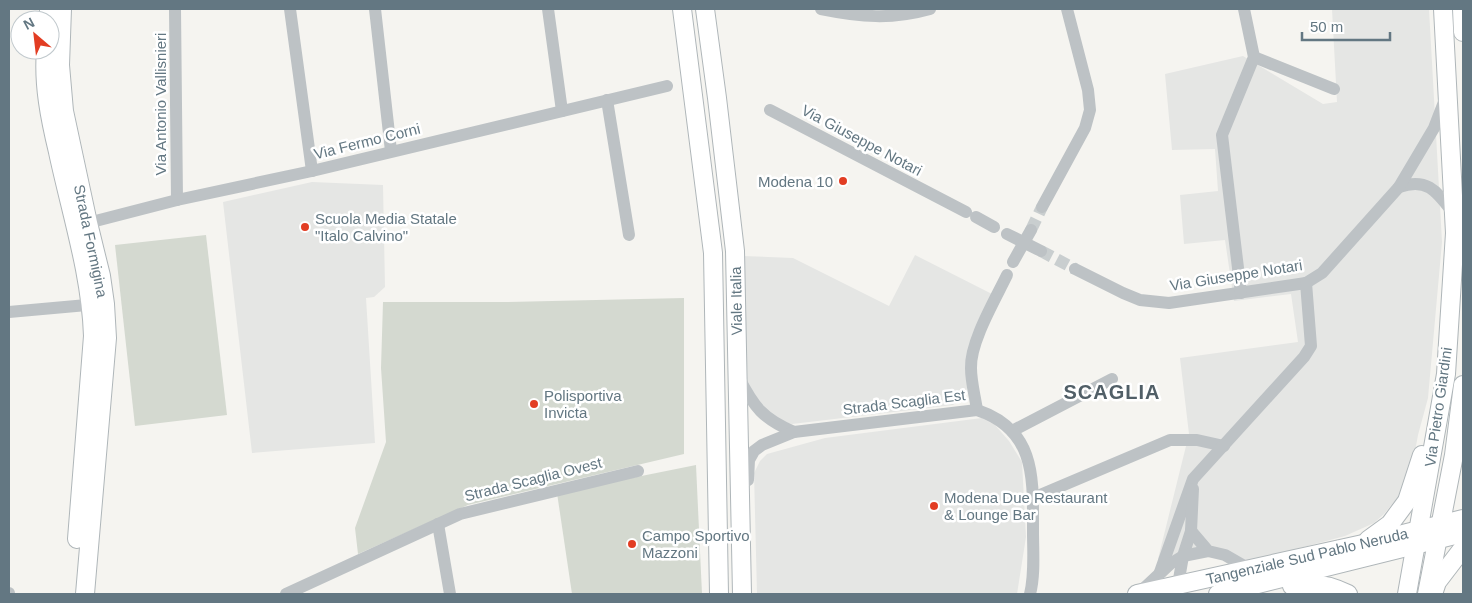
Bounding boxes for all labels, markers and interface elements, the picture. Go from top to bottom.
north arrow [10,10,60,60]
scale bar [1302,10,1390,42]
text: N [21,14,37,33]
text: 50 m [1310,18,1343,35]
street label: Via Antonio Vallisnieri [152,33,169,175]
street label: Via Giuseppe Notari [799,101,925,179]
street label: Via Fermo Corni [312,120,422,162]
place label: Modena 10 [758,173,833,190]
marker: Modena 10 [837,175,849,187]
street label: Strada Formigina [71,183,111,300]
place label: Scuola Media Statale "Italo Calvino" [315,210,457,244]
marker: Scuola Media Statale "Italo Calvino" [299,221,311,233]
street label: Via Giuseppe Notari [1169,256,1303,294]
street label: Viale Italia [727,266,745,336]
street label: Via Pietro Giardini [1421,346,1455,468]
district label: SCAGLIA [1064,381,1161,403]
street label: Strada Scaglia Est [842,386,967,418]
place label: Polisportiva Invicta [544,387,622,421]
marker: Polisportiva Invicta [528,398,540,410]
street label: Strada Scaglia Ovest [463,454,604,504]
place label: Modena Due Restaurant & Lounge Bar [944,489,1108,523]
marker: Modena Due Restaurant & Lounge Bar [928,500,940,512]
street label: Tangenziale Sud Pablo Neruda [1204,524,1410,588]
place label: Campo Sportivo Mazzoni [642,527,750,561]
marker: Campo Sportivo Mazzoni [626,538,638,550]

